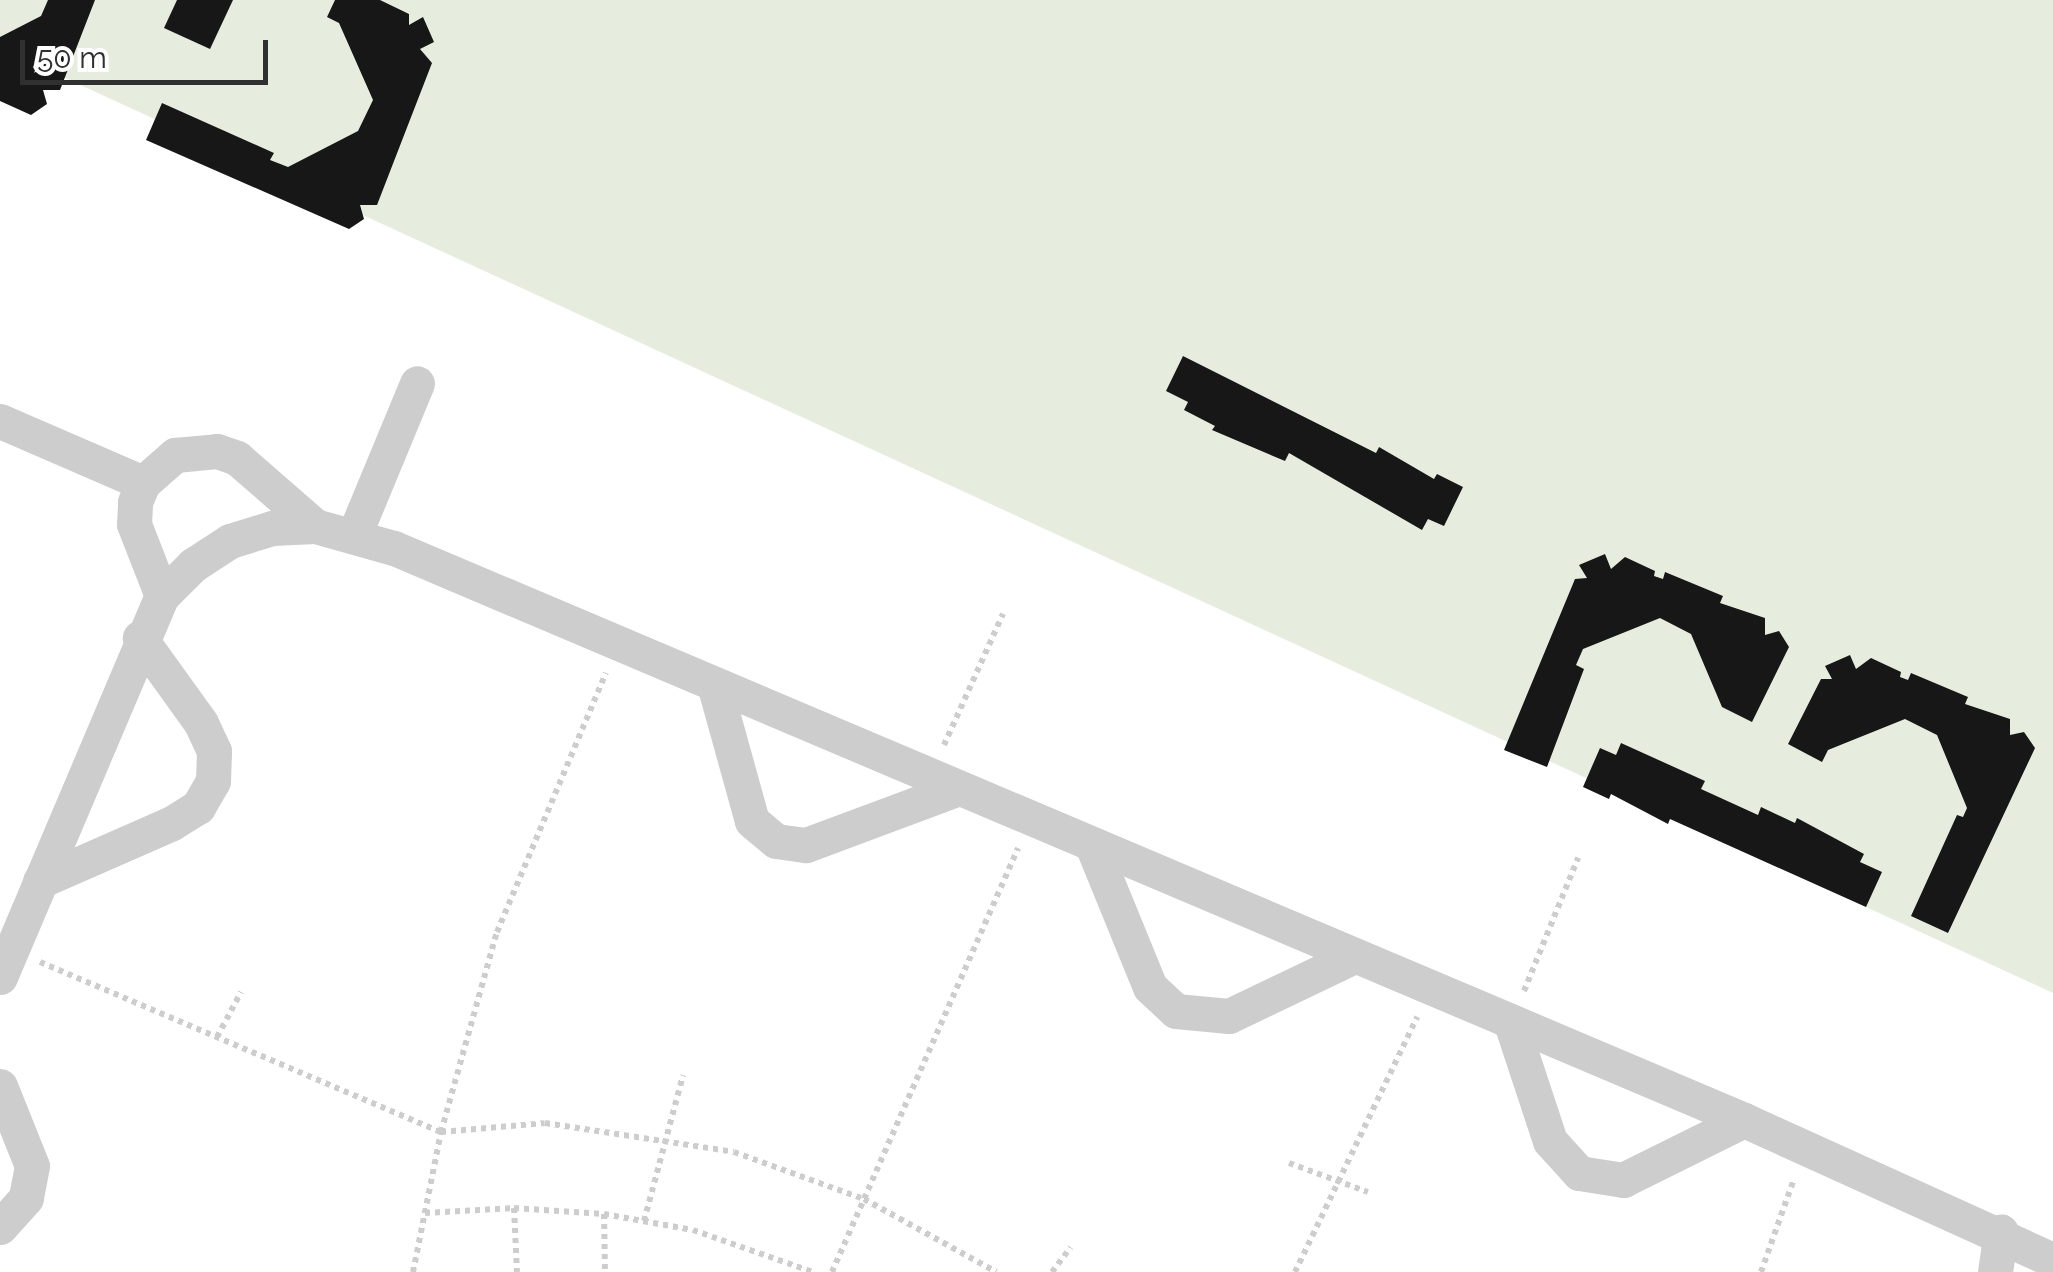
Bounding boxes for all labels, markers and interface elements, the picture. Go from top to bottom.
scale bar [25,20,272,82]
text: 50 m [37,40,107,75]

